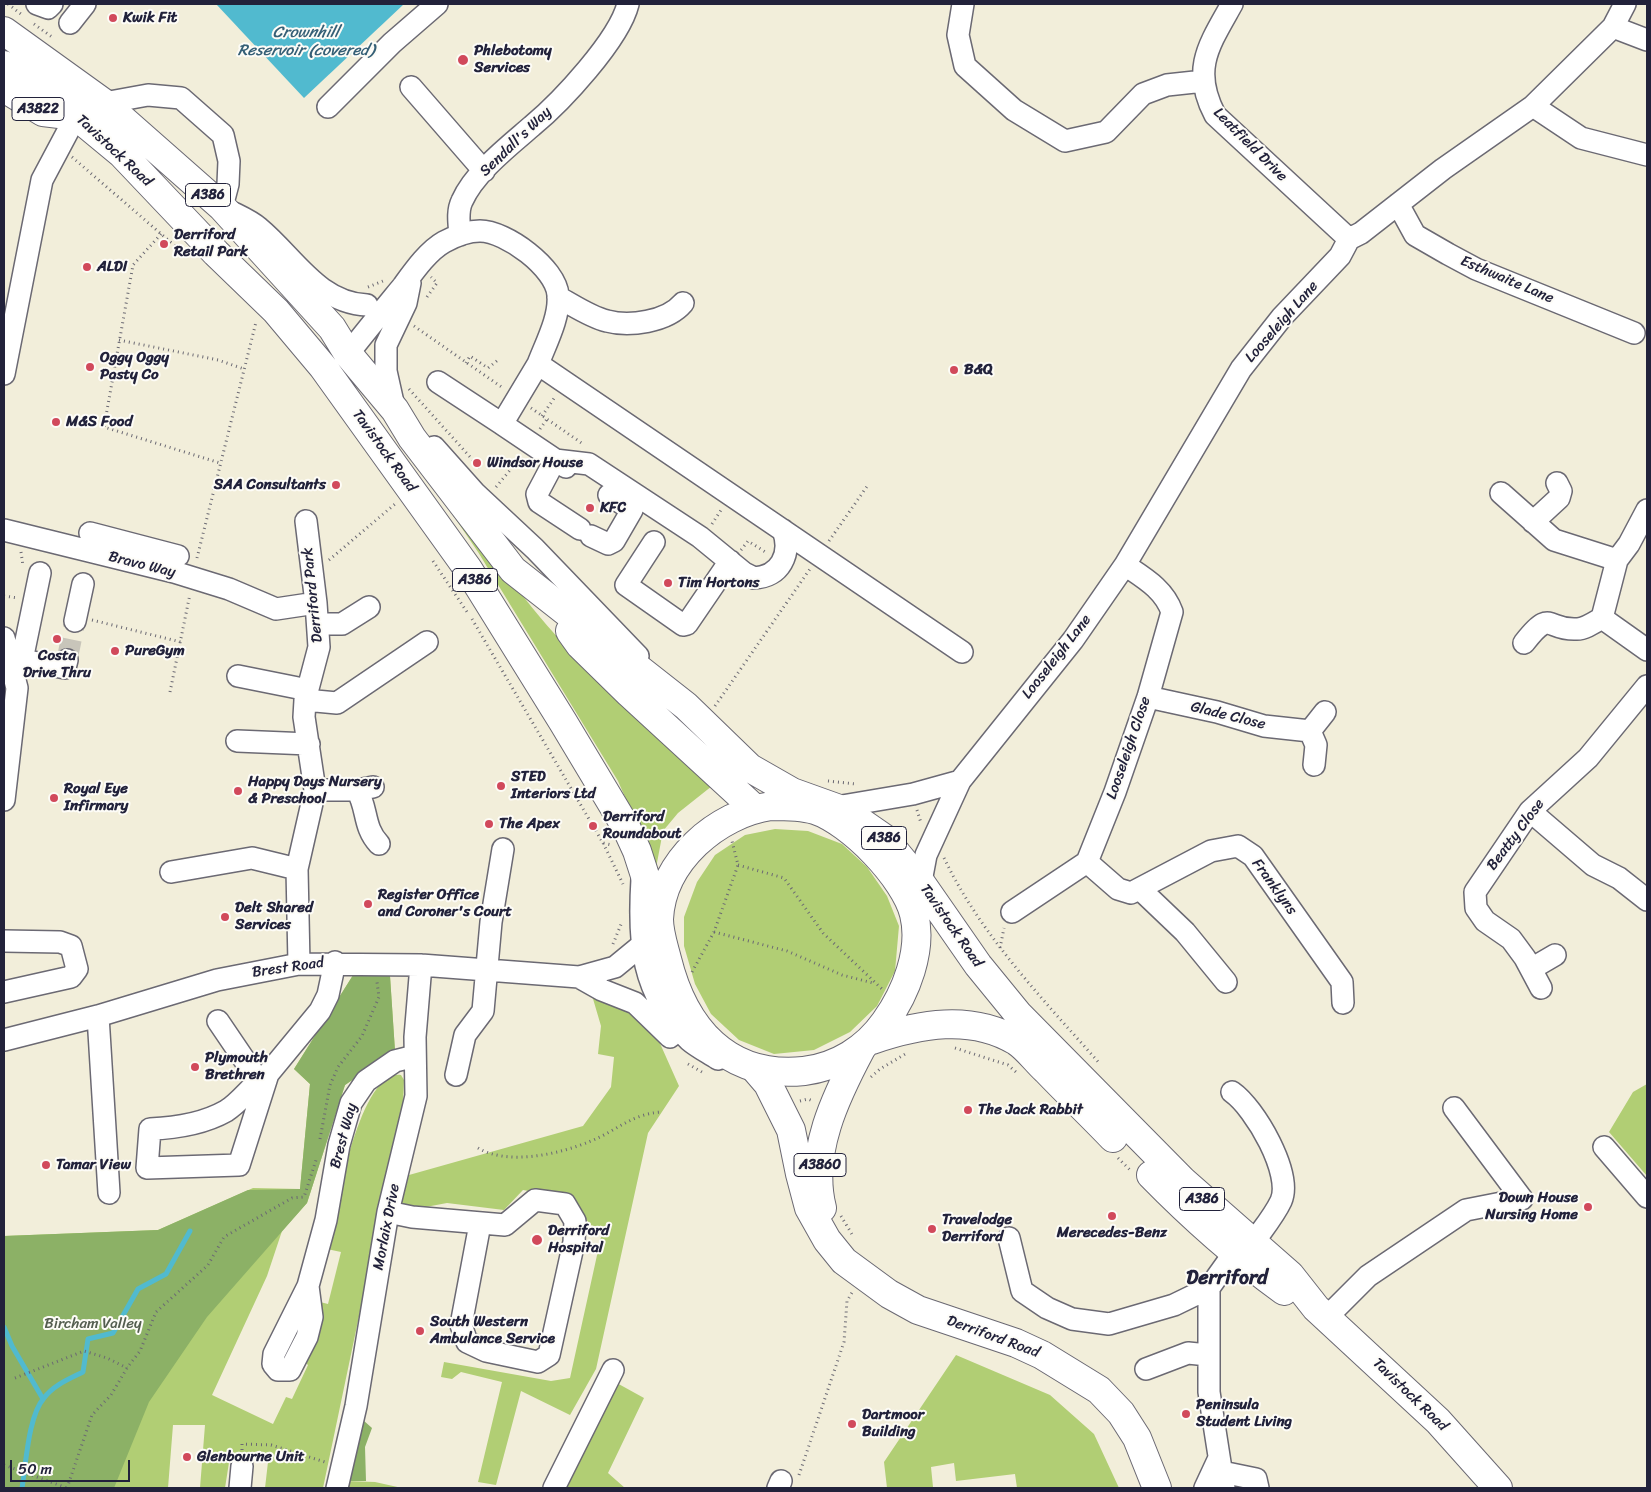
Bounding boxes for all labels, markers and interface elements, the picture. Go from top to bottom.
place label: Kwik Fit [123,9,177,27]
marker: Kwik Fit [107,12,119,24]
water label: Crownhill Reservoir (covered) [238,23,374,61]
place label: Phlebotomy Services [474,42,552,77]
marker: Phlebotomy Services [456,53,470,67]
road number: A3822 [12,98,64,120]
street label: Sendall's Way [476,103,556,181]
street label: Leatfield Drive [1209,104,1291,186]
street label: Tavistock Road [72,111,156,191]
road number: A386 [186,184,230,206]
place label: Derriford Retail Park [174,226,248,261]
marker: Derriford Retail Park [158,238,170,250]
street label: Esthwaite Lane [1458,252,1556,308]
place label: ALDI [97,258,127,276]
marker: ALDI [81,261,93,273]
street label: Looseleigh Lane [1242,278,1322,366]
place label: Oggy Oggy Pasty Co [100,349,169,384]
marker: Oggy Oggy Pasty Co [84,361,96,373]
place label: B&Q [964,361,993,379]
marker: B&Q [948,364,960,376]
street label: Tavistock Road [348,406,420,496]
place label: M&S Food [66,413,132,431]
marker: M&S Food [50,416,62,428]
place label: Windsor House [487,454,583,472]
marker: Windsor House [471,457,483,469]
place label: SAA Consultants [214,476,326,494]
marker: SAA Consultants [330,479,342,491]
place label: KFC [600,499,626,517]
marker: KFC [584,502,596,514]
street label: Derriford Park [299,546,327,644]
street label: Bravo Way [107,548,177,582]
road number: A386 [452,568,498,592]
place label: Tim Hortons [678,574,760,592]
marker: Tim Hortons [662,577,674,589]
street label: Looseleigh Lane [1019,611,1095,703]
marker: Costa Drive Thru [51,633,63,645]
place label: PureGym [125,642,185,660]
marker: PureGym [109,645,121,657]
place label: Costa Drive Thru [23,647,91,682]
street label: Looseleigh Close [1103,694,1155,802]
street label: Glade Close [1189,698,1267,734]
place label: STED Interiors Ltd [511,768,595,803]
place label: Happy Days Nursery & Preschool [248,773,382,808]
place label: Royal Eye Infirmary [64,780,128,815]
marker: STED Interiors Ltd [495,780,507,792]
marker: Happy Days Nursery & Preschool [232,785,244,797]
marker: Royal Eye Infirmary [48,792,60,804]
street label: Beatty Close [1483,796,1549,874]
place label: Derriford Roundabout [603,808,682,843]
place label: The Apex [499,815,560,833]
marker: The Apex [483,818,495,830]
marker: Derriford Roundabout [587,820,599,832]
road number: A386 [862,826,906,850]
street label: Franklyns [1248,855,1300,919]
street label: Tavistock Road [916,881,986,971]
place label: Register Office and Coroner's Court [378,886,512,921]
marker: Register Office and Coroner's Court [362,898,374,910]
place label: Delt Shared Services [235,899,313,934]
marker: Delt Shared Services [219,911,231,923]
street label: Brest Road [251,954,325,982]
place label: Plymouth Brethren [205,1049,268,1084]
marker: Plymouth Brethren [189,1061,201,1073]
street label: Brest Way [327,1101,361,1171]
place label: The Jack Rabbit [978,1101,1083,1119]
marker: The Jack Rabbit [962,1104,974,1116]
road number: A3860 [794,1154,846,1176]
place label: Tamar View [56,1156,131,1174]
marker: Tamar View [40,1159,52,1171]
street label: Morlaix Drive [370,1182,404,1272]
road number: A386 [1180,1188,1224,1210]
place label: Down House Nursing Home [1485,1189,1578,1224]
marker: Down House Nursing Home [1582,1201,1594,1213]
marker: Merecedes-Benz [1106,1210,1118,1222]
place label: Travelodge Derriford [942,1211,1012,1246]
place label: Derriford Hospital [548,1222,609,1257]
marker: Travelodge Derriford [926,1223,938,1235]
place label: Merecedes-Benz [1057,1224,1167,1242]
marker: Derriford Hospital [530,1233,544,1247]
district label: Derriford [1186,1267,1268,1291]
street label: Derriford Road [944,1312,1042,1362]
place label: South Western Ambulance Service [430,1313,555,1348]
park label: Bircham Valley [44,1315,142,1333]
marker: South Western Ambulance Service [414,1325,426,1337]
street label: Tavistock Road [1369,1355,1451,1435]
place label: Peninsula Student Living [1196,1396,1292,1431]
place label: Dartmoor Building [862,1406,924,1441]
marker: Peninsula Student Living [1180,1408,1192,1420]
marker: Dartmoor Building [846,1418,858,1430]
place label: Glenbourne Unit [197,1448,305,1466]
scale bar [12,1450,132,1482]
marker: Glenbourne Unit [181,1451,193,1463]
text: 50 m [18,1456,52,1482]

